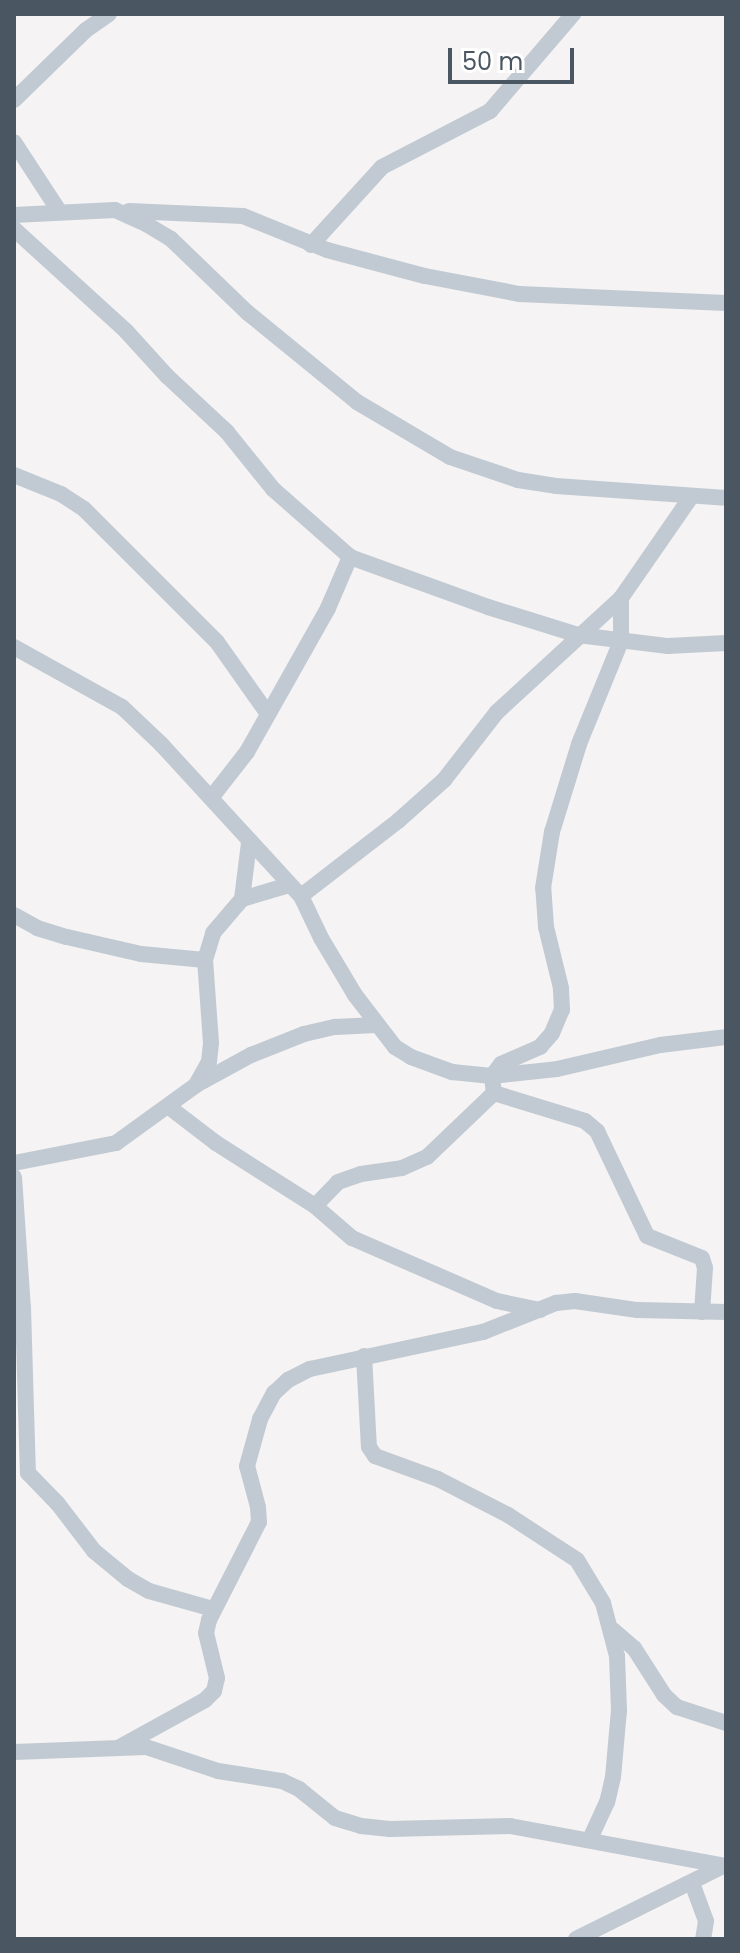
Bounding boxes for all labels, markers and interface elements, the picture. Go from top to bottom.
scale bar [452,32,578,82]
text: 50 m [462,45,523,78]

